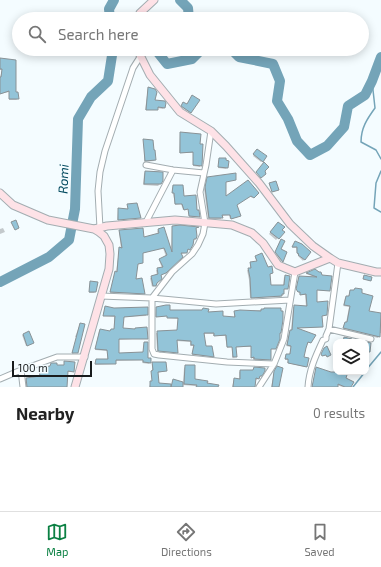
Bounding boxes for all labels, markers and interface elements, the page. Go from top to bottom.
search box [12,12,369,56]
icon: search [26,23,48,45]
text: Search here [58,25,139,43]
water label: Romi [54,164,72,194]
map controls [333,339,369,375]
button: layers [333,339,369,375]
scale bar [12,359,92,378]
text: 100 m [18,361,48,374]
text: Nearby [16,403,74,423]
text: 0 results [313,405,365,421]
tab: Map [46,521,68,558]
tab: Directions [161,521,212,558]
tab: Saved [304,521,335,558]

